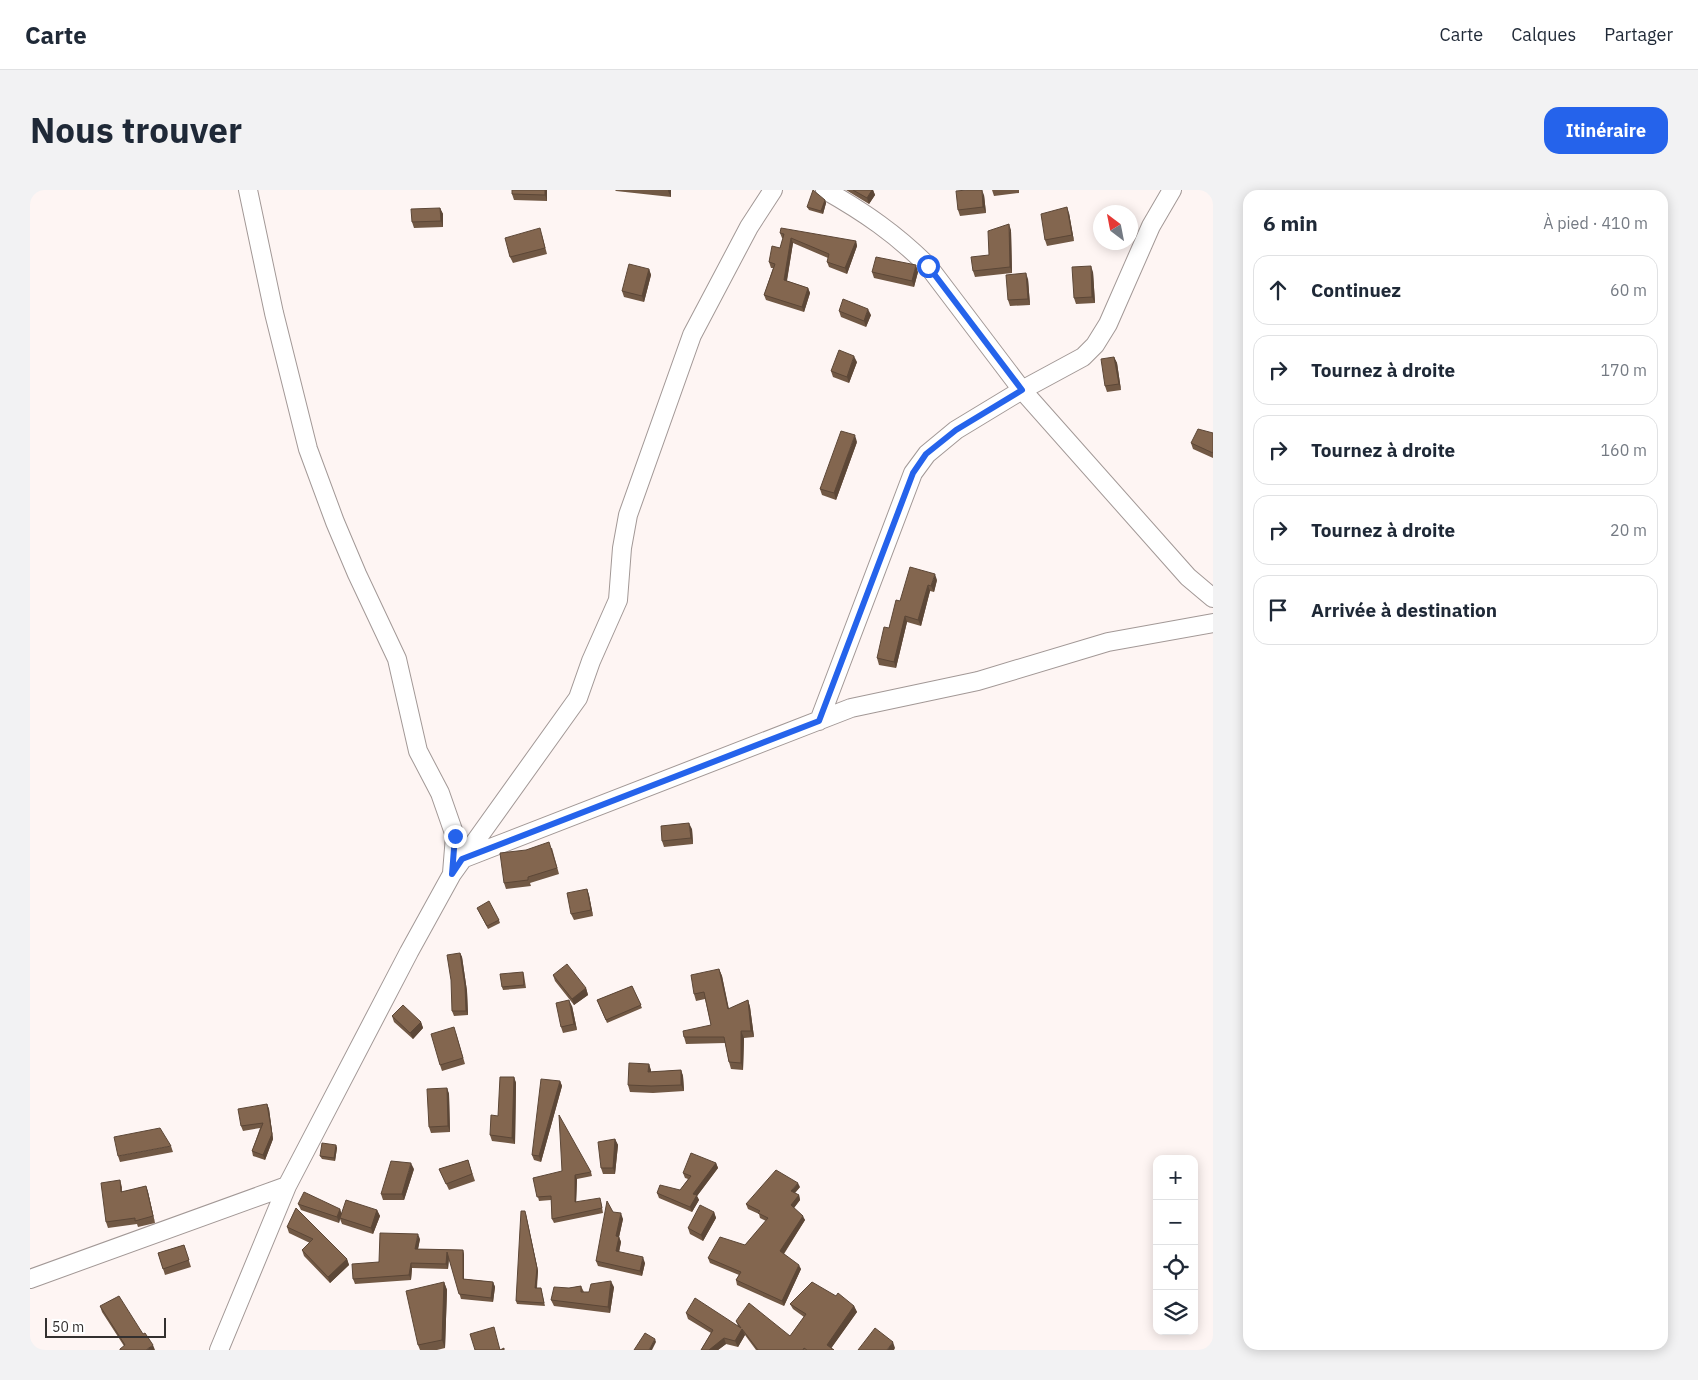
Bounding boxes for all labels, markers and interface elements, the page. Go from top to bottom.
text: Carte [25,19,87,51]
text: Carte [1440,23,1483,46]
text: Calques [1511,23,1576,46]
text: Partager [1604,23,1673,46]
text: Nous trouver [30,107,242,153]
button: Itinéraire [1544,107,1668,154]
north arrow [1093,205,1138,250]
text: 6 min [1263,209,1318,237]
text: À pied · 410 m [1543,213,1648,233]
route start [917,255,940,278]
icon: ahead [1264,276,1292,304]
text: Continuez [1311,278,1401,302]
text: 60 m [1610,280,1647,300]
icon: right [1264,356,1292,384]
text: Tournez à droite [1311,358,1455,382]
text: 170 m [1600,360,1647,380]
icon: right [1264,436,1292,464]
text: Tournez à droite [1311,438,1455,462]
text: 160 m [1600,440,1647,460]
icon: right [1264,516,1292,544]
text: Tournez à droite [1311,518,1455,542]
text: 20 m [1610,520,1647,540]
icon: arrive [1264,596,1292,624]
text: Arrivée à destination [1311,598,1497,622]
route end [444,825,467,848]
map controls [1153,1155,1198,1335]
button: + [1153,1155,1198,1200]
button: − [1153,1200,1198,1245]
button: locate [1153,1245,1198,1290]
button: layers [1153,1290,1198,1335]
scale bar [45,1315,166,1338]
text: 50 m [52,1318,84,1336]

